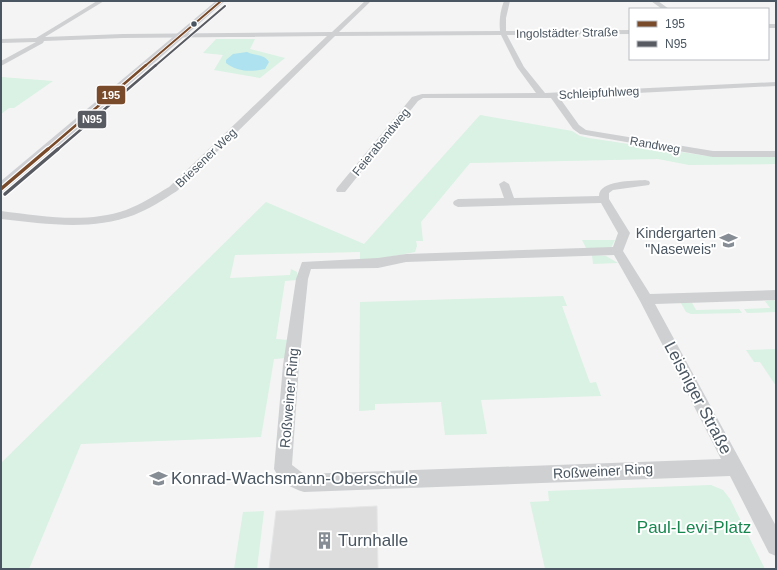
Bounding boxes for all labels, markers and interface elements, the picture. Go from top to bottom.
legend [629,8,769,60]
text: 195 [665,17,685,31]
unlabelled marker [189,19,199,29]
street label: Ingolstädter Straße [516,25,618,41]
text: N95 [665,37,687,51]
street label: Schleipfuhlweg [558,84,640,102]
line badge: 195 [96,85,126,105]
text: 195 [102,89,120,101]
street label: Feierabendweg [350,105,412,179]
line badge: N95 [77,110,107,129]
text: N95 [82,113,102,125]
street label: Briesener Weg [173,125,239,191]
street label: Randweg [629,134,681,156]
place label: Kindergarten "Naseweis" [636,225,716,257]
school or university icon: Kindergarten "Naseweis" [719,231,739,251]
street label: Leisniger Straße [660,338,736,458]
street label: Roßweiner Ring [277,347,301,449]
street label: Roßweiner Ring [552,460,654,482]
school or university icon: Konrad-Wachsmann-Oberschule [148,468,168,488]
place label: Konrad-Wachsmann-Oberschule [171,469,418,488]
park label: Paul-Levi-Platz [637,518,751,537]
building icon: Turnhalle [315,530,335,550]
place label: Turnhalle [338,531,408,550]

